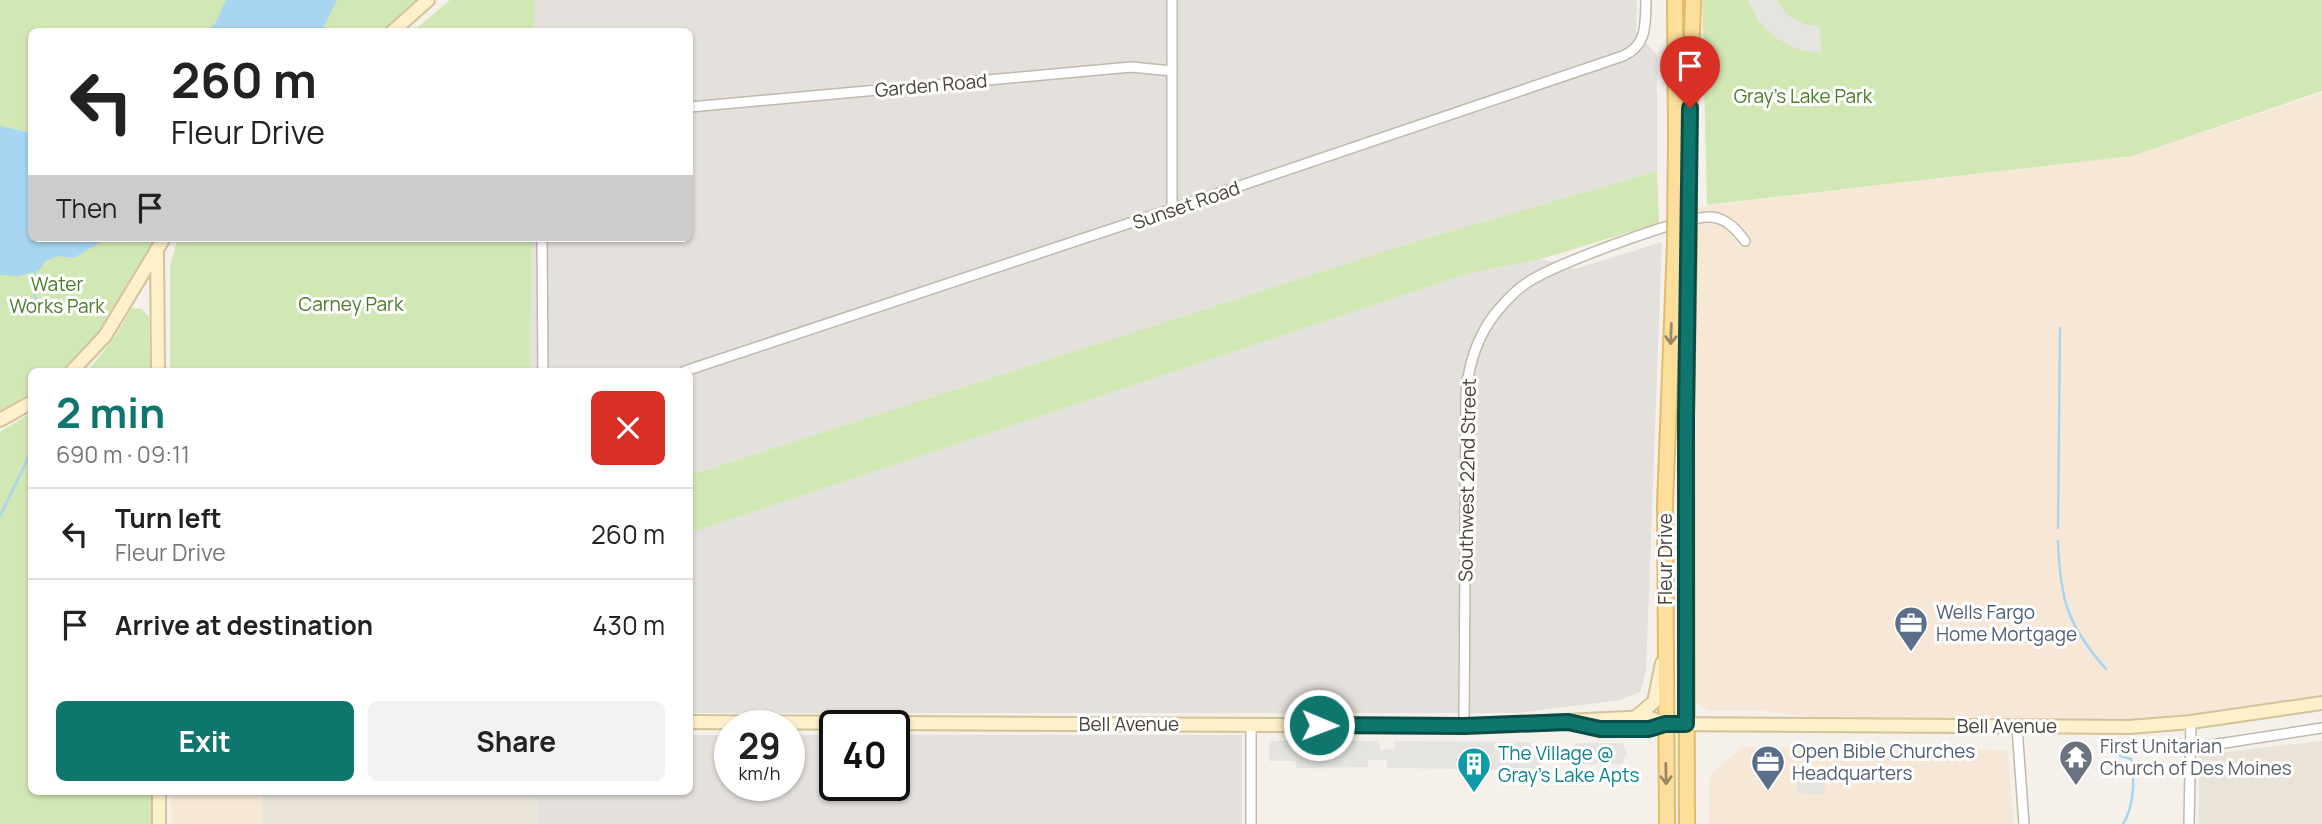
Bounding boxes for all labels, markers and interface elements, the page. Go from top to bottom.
pin [1660,36,1720,108]
text: 260 m [171,46,317,113]
icon: arrive [1671,47,1709,85]
icon: left [56,56,147,147]
street label: Garden Road [874,67,988,103]
park label: Gray's Lake Park [1734,83,1873,109]
text: Fleur Drive [171,110,325,154]
street label: Sunset Road [1129,175,1243,235]
icon: arrive [131,189,169,227]
text: Then [56,190,117,226]
park label: Water Works Park [9,271,105,319]
park label: Carney Park [299,291,404,317]
one-way arrow [1665,323,1678,346]
street label: Southwest 22nd Street [1452,378,1482,582]
text: 2 min [56,383,165,441]
button: close [591,391,665,465]
text: 690 m · 09:11 [56,438,190,470]
text: Turn left [115,500,222,536]
street label: Fleur Drive [1652,513,1678,605]
icon: left [56,515,94,553]
text: 260 m [591,516,665,552]
text: Fleur Drive [115,536,226,568]
place label: Wells Fargo Home Mortgage [1936,599,2077,647]
office icon: Wells Fargo Home Mortgage [1892,604,1930,653]
icon: arrive [56,606,94,644]
text: Arrive at destination [115,607,373,643]
text: 430 m [592,607,665,643]
position arrow [1282,688,1356,762]
button: Exit [56,701,354,781]
button: Share [368,701,665,781]
speed limit sign: 40 [819,710,910,801]
street label: Bell Avenue [1079,711,1179,737]
street label: Bell Avenue [1957,713,2057,739]
text: 29 [738,722,781,770]
place label: First Unitarian Church of Des Moines [2100,733,2292,781]
place label: Open Bible Churches Headquarters [1792,738,1975,786]
temple icon: First Unitarian Church of Des Moines [2057,738,2095,787]
place label: The Village @ Gray's Lake Apts [1498,740,1640,788]
office icon: Open Bible Churches Headquarters [1749,743,1787,792]
building icon: The Village @ Gray's Lake Apts [1455,745,1493,794]
text: km/h [739,761,780,785]
one-way arrow [1659,762,1673,785]

